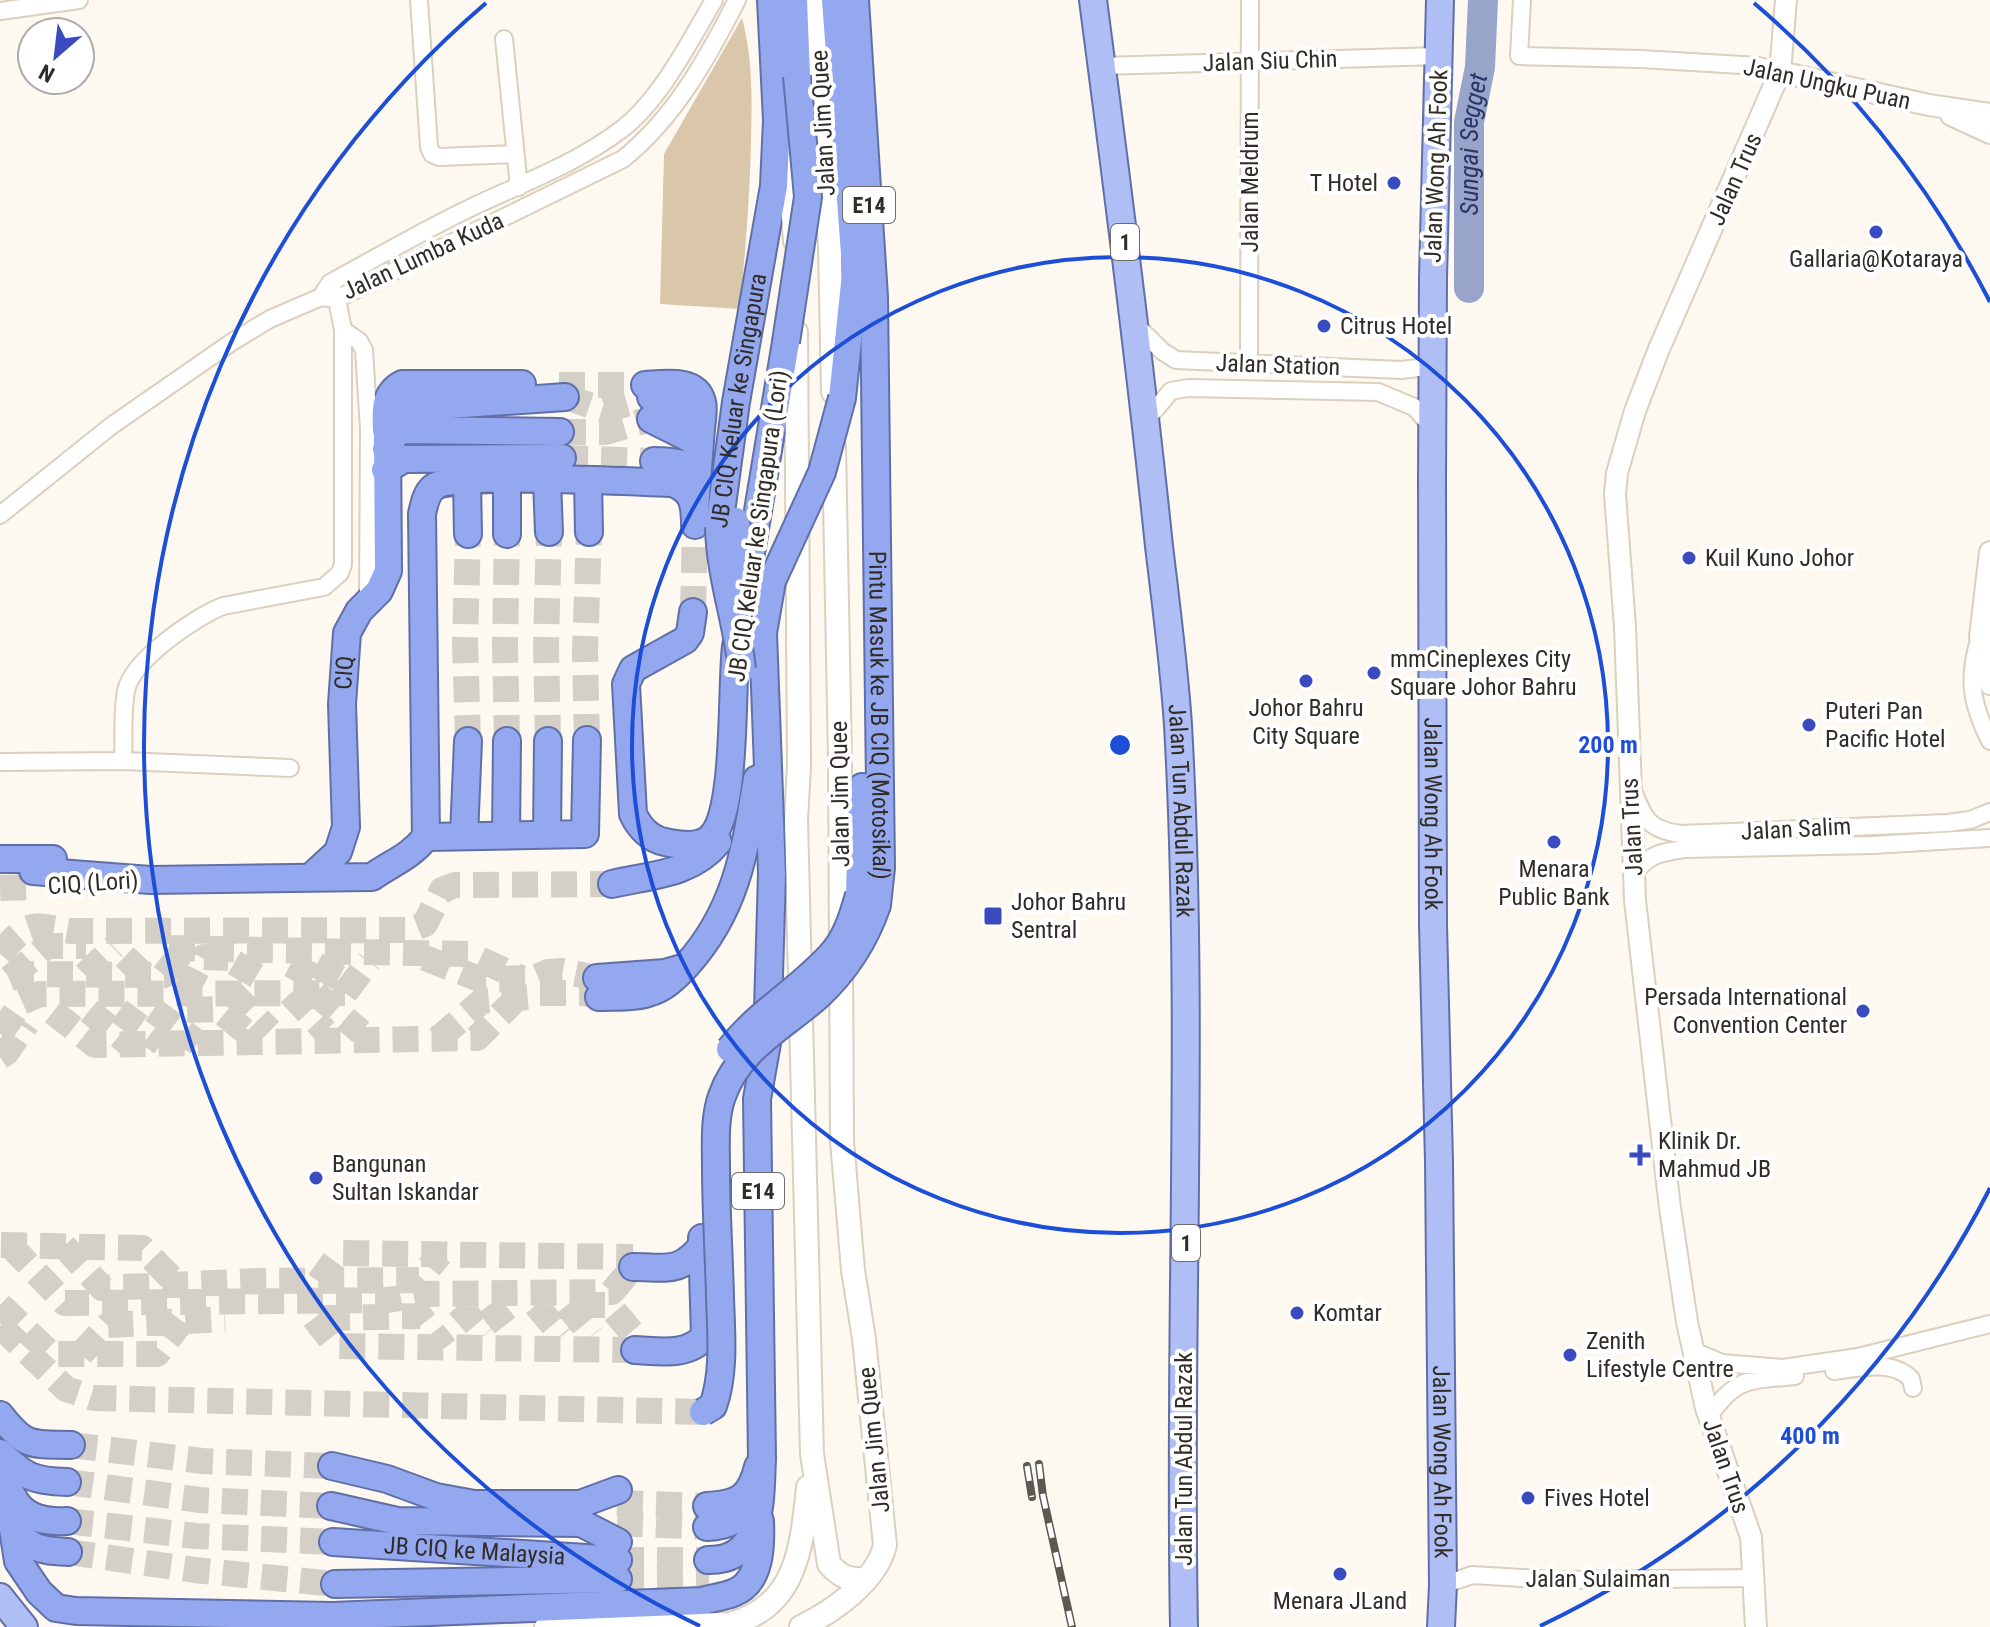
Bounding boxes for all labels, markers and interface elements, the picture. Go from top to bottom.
north arrow [16,16,96,96]
street label: Jalan Siu Chin [1202,45,1338,77]
street label: Jalan Jim Quee [805,49,841,197]
street label: Jalan Ungku Puan [1741,53,1913,115]
text: N [35,59,59,87]
street label: Jalan Wong Ah Fook [1419,69,1453,263]
water label: Sungai Segget [1454,70,1494,215]
street label: Jalan Meldrum [1236,111,1264,253]
street label: Jalan Trus [1702,128,1768,230]
place label: T Hotel [1310,169,1378,197]
marker: T Hotel [1385,174,1403,192]
road number: E14 [843,187,895,223]
street label: Jalan Lumba Kuda [338,206,508,306]
marker: Gallaria@Kotaraya [1867,223,1885,241]
road number: 1 [1111,224,1139,260]
place label: Gallaria@Kotaraya [1789,245,1963,273]
street label: JB CIQ Keluar ke Singapura [705,271,772,530]
place label: Citrus Hotel [1340,312,1452,340]
marker: Citrus Hotel [1315,317,1333,335]
street label: Jalan Station [1215,349,1341,381]
street label: JB CIQ Keluar ke Singapura (Lori) [722,368,794,684]
place label: Kuil Kuno Johor [1705,544,1854,572]
marker: Kuil Kuno Johor [1680,549,1698,567]
street label: Pintu Masuk ke JB CIQ (Motosikal) [863,551,895,881]
place label: mmCineplexes City Square Johor Bahru [1390,645,1577,701]
street label: CIQ [329,655,359,691]
marker: mmCineplexes City Square Johor Bahru [1365,664,1383,682]
marker: Johor Bahru City Square [1297,672,1315,690]
place label: Johor Bahru City Square [1248,694,1364,750]
place label: Puteri Pan Pacific Hotel [1825,697,1945,753]
street label: Jalan Tun Abdul Razak [1162,703,1199,918]
marker: Puteri Pan Pacific Hotel [1800,716,1818,734]
street label: Jalan Wong Ah Fook [1419,717,1447,911]
street label: Jalan Jim Quee [825,721,855,867]
centre of rings [1106,731,1134,759]
text: 200 m [1578,731,1638,759]
street label: Jalan Trus [1615,777,1649,877]
street label: Jalan Salim [1740,812,1852,846]
marker: Menara Public Bank [1545,833,1563,851]
place label: Menara Public Bank [1498,855,1610,911]
street label: CIQ (Lori) [47,866,139,900]
place label: Johor Bahru Sentral [1011,888,1126,944]
marker: Johor Bahru Sentral [982,905,1004,927]
place label: Persada International Convention Center [1644,983,1847,1039]
marker: Persada International Convention Center [1854,1002,1872,1020]
place label: Klinik Dr. Mahmud JB [1658,1127,1771,1183]
marker: Klinik Dr. Mahmud JB [1629,1144,1651,1166]
place label: Bangunan Sultan Iskandar [332,1150,479,1206]
marker: Bangunan Sultan Iskandar [307,1169,325,1187]
road number: E14 [732,1173,784,1209]
road number: 1 [1172,1225,1200,1261]
place label: Komtar [1313,1299,1382,1327]
marker: Komtar [1288,1304,1306,1322]
place label: Zenith Lifestyle Centre [1586,1327,1734,1383]
marker: Zenith Lifestyle Centre [1561,1346,1579,1364]
street label: Jalan Tun Abdul Razak [1170,1352,1198,1566]
street label: Jalan Wong Ah Fook [1427,1365,1457,1559]
street label: Jalan Jim Quee [852,1366,896,1514]
street label: Jalan Trus [1697,1415,1755,1517]
text: 400 m [1780,1422,1840,1450]
place label: Fives Hotel [1544,1484,1650,1512]
marker: Fives Hotel [1519,1489,1537,1507]
street label: JB CIQ ke Malaysia [383,1531,566,1571]
marker: Menara JLand [1331,1565,1349,1583]
street label: Jalan Sulaiman [1526,1565,1670,1593]
place label: Menara JLand [1273,1587,1407,1615]

